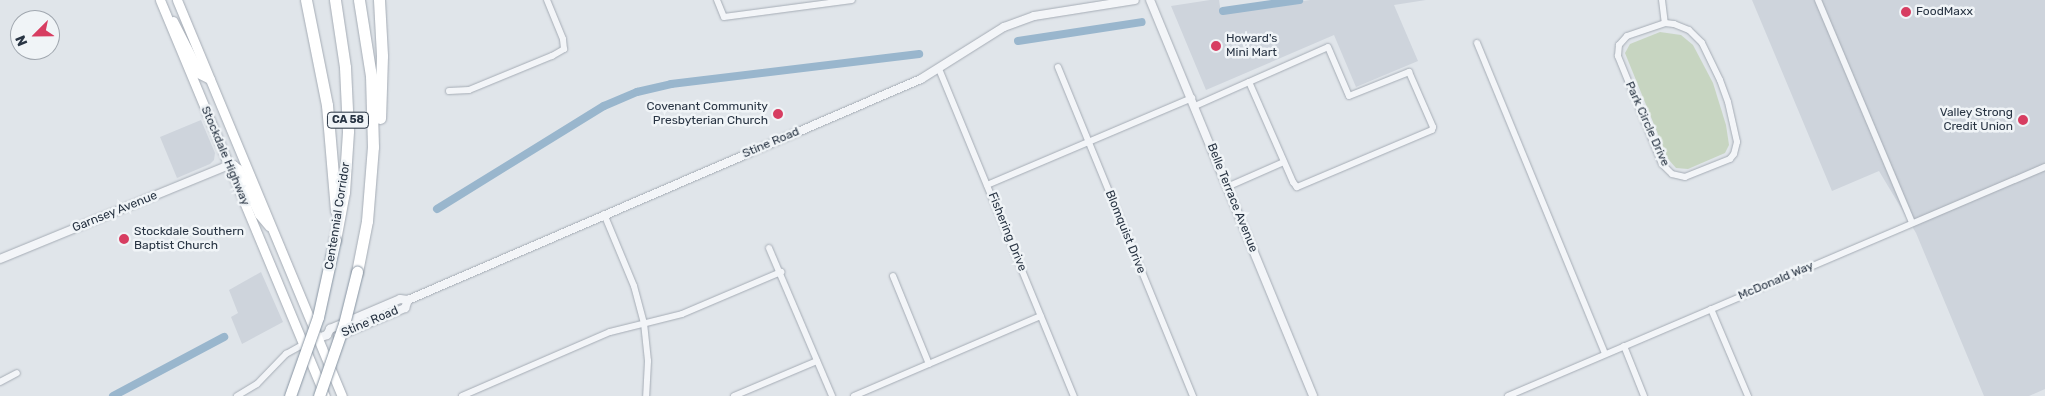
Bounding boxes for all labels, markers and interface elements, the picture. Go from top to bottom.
place label: FoodMaxx [1916,5,1973,19]
marker: FoodMaxx [1900,6,1912,18]
north arrow [10,10,60,60]
place label: Howard's Mini Mart [1226,32,1277,60]
text: N [12,33,31,49]
marker: Howard's Mini Mart [1210,40,1222,52]
street label: Park Circle Drive [1622,79,1672,169]
place label: Covenant Community Presbyterian Church [647,100,768,128]
street label: Stockdale Highway [198,104,252,208]
place label: Valley Strong Credit Union [1939,106,2013,134]
marker: Covenant Community Presbyterian Church [772,108,784,120]
road number: CA 58 [327,112,369,128]
marker: Valley Strong Credit Union [2017,114,2029,126]
street label: Stine Road [740,125,802,161]
street label: Belle Terrace Avenue [1203,141,1261,255]
street label: Centennial Corridor [322,161,354,271]
street label: Garnsey Avenue [70,188,160,236]
street label: Blomquist Drive [1102,188,1148,276]
street label: Fishering Drive [985,190,1029,274]
place label: Stockdale Southern Baptist Church [134,225,244,253]
marker: Stockdale Southern Baptist Church [118,233,130,245]
street label: McDonald Way [1736,259,1816,303]
street label: Stine Road [339,304,401,340]

